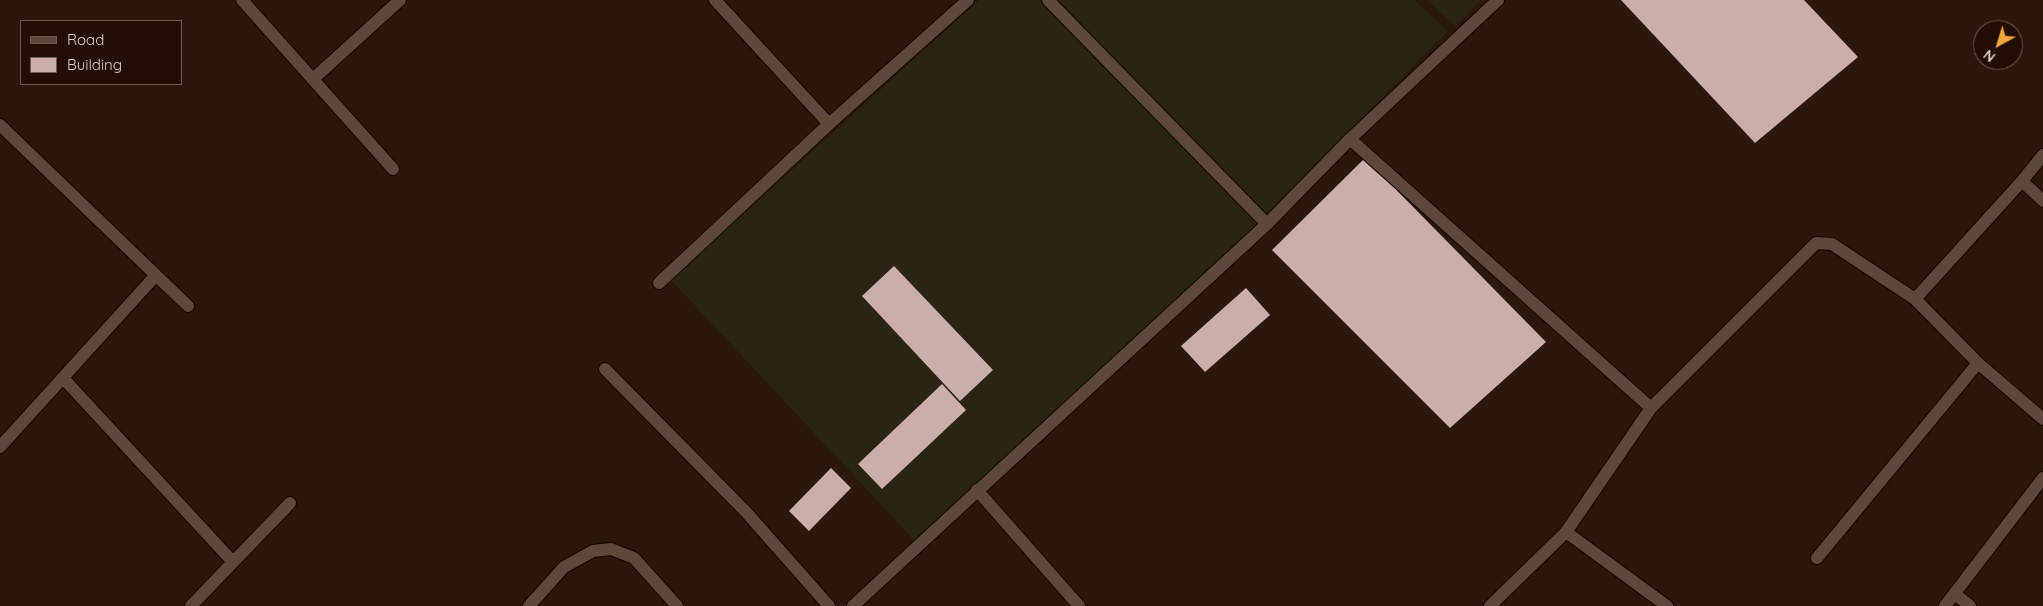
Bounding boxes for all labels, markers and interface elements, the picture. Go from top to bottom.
legend [20,20,182,85]
north arrow [1973,20,2023,70]
text: Road [67,30,104,49]
text: N [1980,46,1999,66]
text: Building [67,55,122,74]

